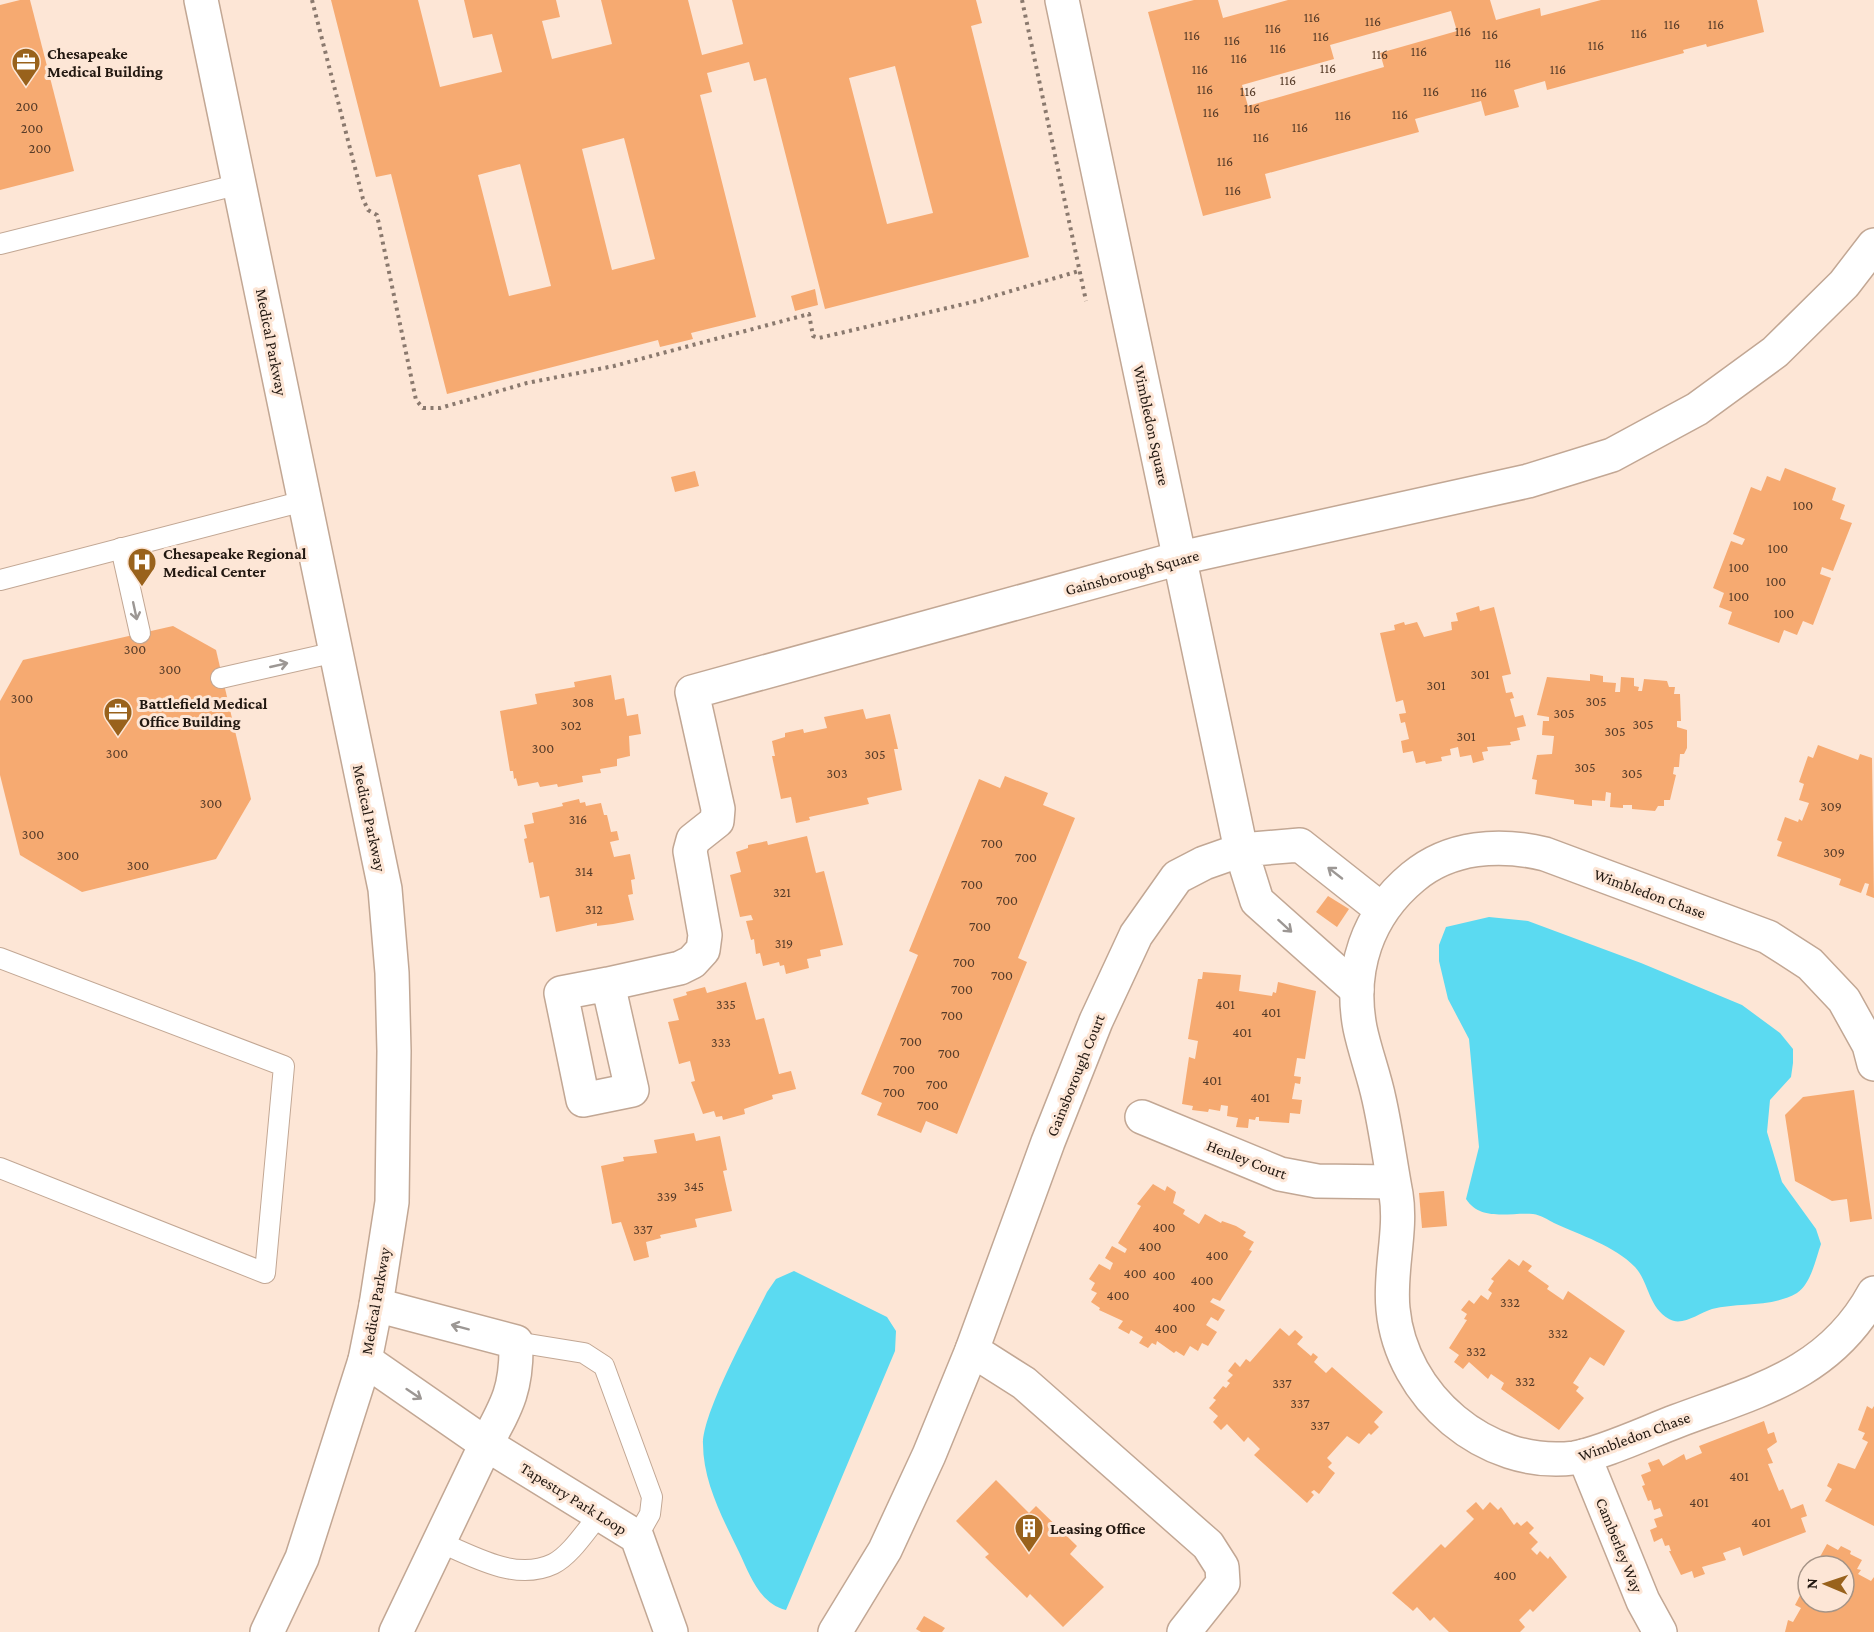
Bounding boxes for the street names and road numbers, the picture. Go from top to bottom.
street label: Medical Parkway [252,287,290,398]
street label: Wimbledon Square [1129,363,1173,487]
street label: Gainsborough Square [1063,546,1201,599]
street label: Medical Parkway [349,763,389,874]
street label: Wimbledon Chase [1592,865,1708,922]
street label: Gainsborough Court [1043,1011,1109,1139]
street label: Henley Court [1204,1136,1290,1184]
street label: Medical Parkway [358,1245,394,1356]
street label: Wimbledon Chase [1576,1408,1692,1465]
street label: Tapestry Park Loop [517,1459,630,1539]
street label: Camberley Way [1592,1495,1647,1596]

